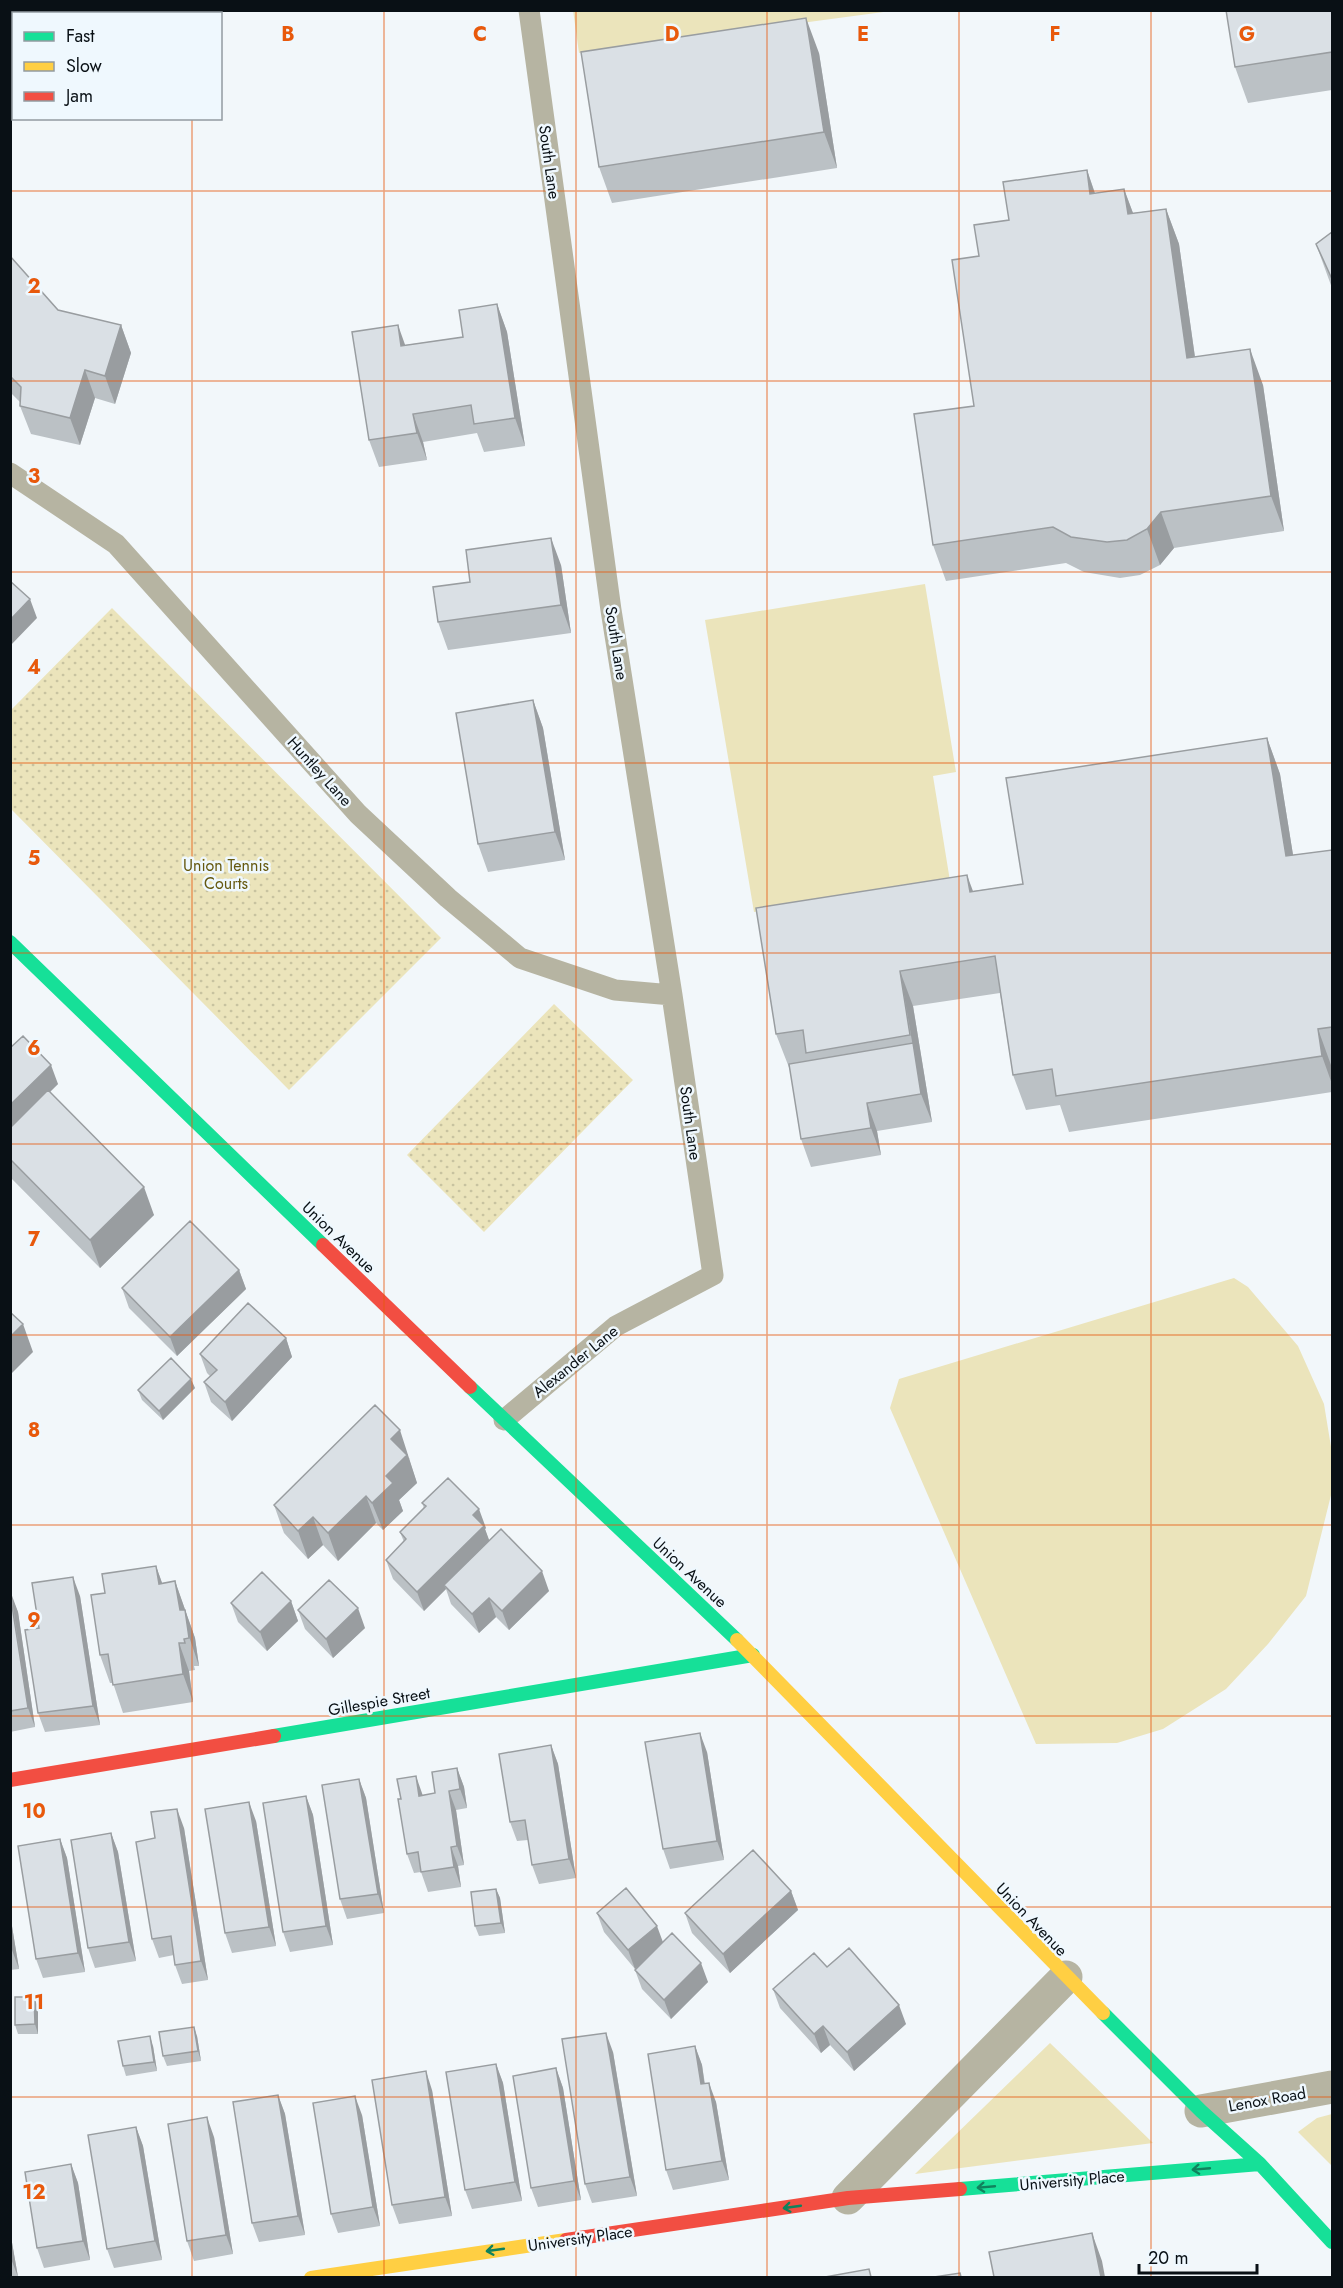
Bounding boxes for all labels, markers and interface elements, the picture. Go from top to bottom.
legend [12,12,222,120]
text: B [281,20,295,49]
text: C [473,20,487,49]
text: D [665,20,679,49]
text: E [857,20,869,49]
text: F [1049,20,1061,49]
text: G [1239,20,1255,49]
text: Fast [66,23,95,49]
text: Slow [66,53,103,79]
text: Jam [64,83,93,109]
street label: South Lane [533,124,566,201]
text: 2 [27,272,41,301]
text: 3 [28,462,40,491]
street label: South Lane [599,604,634,682]
text: 4 [27,653,41,682]
street label: Huntley Lane [282,731,357,811]
text: 5 [28,844,41,873]
park label: Union Tennis Courts [183,854,269,895]
text: 6 [27,1034,41,1063]
street label: South Lane [674,1085,707,1162]
street label: Union Avenue [297,1196,381,1278]
text: 7 [28,1225,41,1254]
street label: Alexander Lane [528,1320,623,1403]
text: 8 [28,1416,40,1445]
street label: Union Avenue [647,1532,732,1613]
text: 9 [27,1606,41,1635]
street label: Gillespie Street [326,1681,432,1722]
text: 10 [22,1797,46,1826]
street label: Union Avenue [991,1877,1073,1961]
text: 11 [24,1988,44,2017]
street label: Lenox Road [1226,2081,1308,2118]
street label: University Place [1019,2164,1126,2197]
one-way arrow [1192,2164,1212,2175]
text: 12 [22,2178,46,2207]
one-way arrow [977,2182,997,2193]
one-way arrow [783,2201,803,2212]
street label: University Place [526,2220,634,2257]
scale bar [1139,2237,1258,2275]
one-way arrow [486,2245,506,2256]
text: 20 m [1148,2245,1188,2271]

